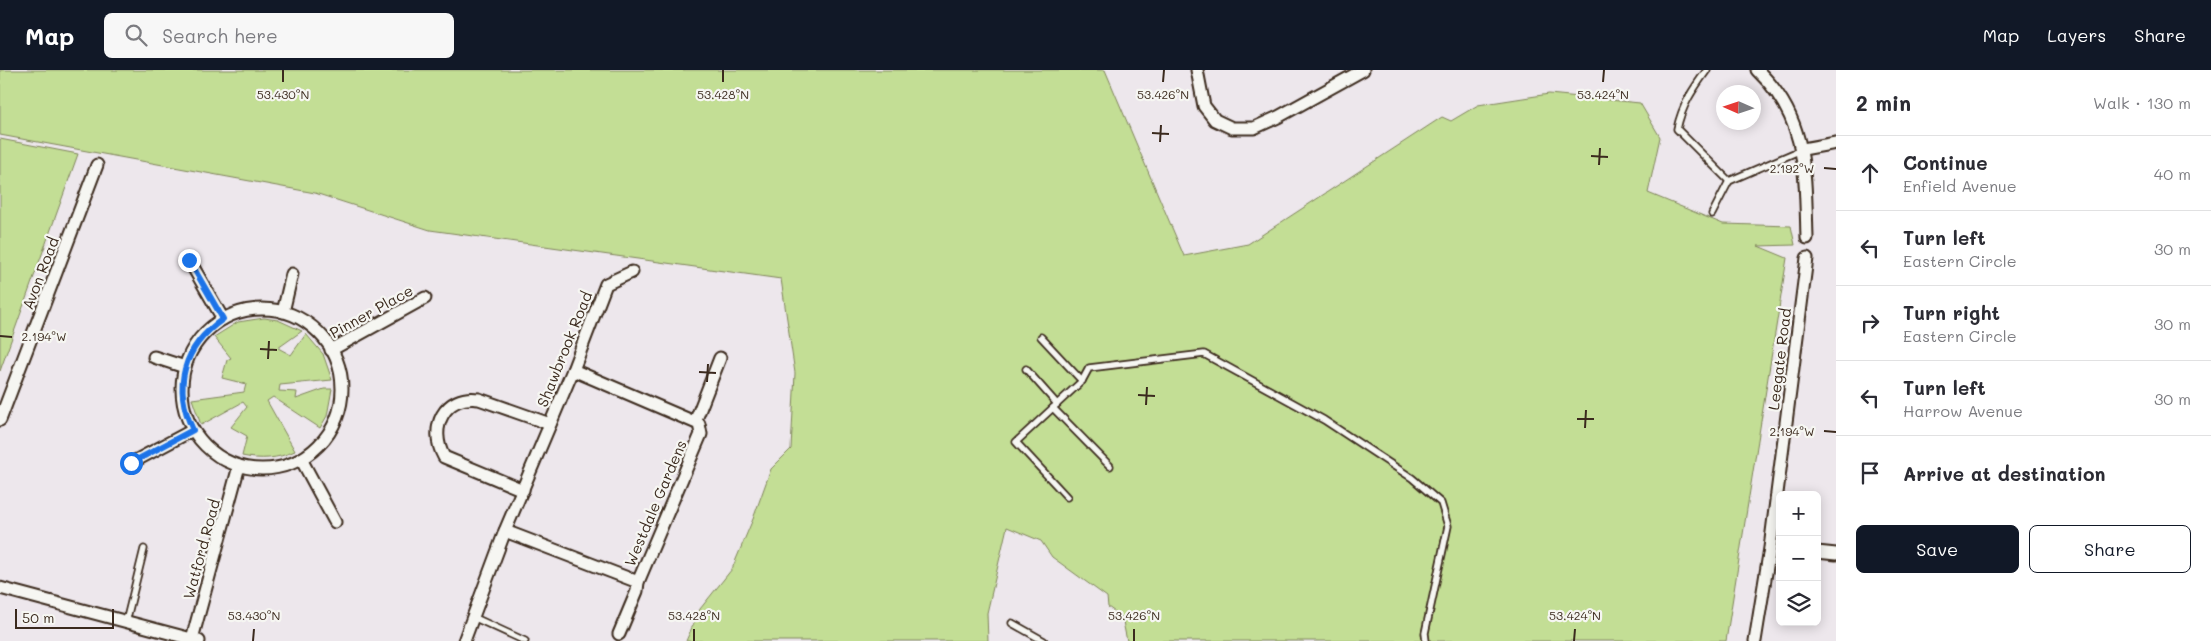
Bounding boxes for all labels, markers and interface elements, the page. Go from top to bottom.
search box [104,13,454,58]
text: Map [25,20,74,51]
icon: search [122,21,150,49]
text: Search here [162,23,278,48]
text: Map [1983,23,2019,47]
text: Layers [2047,23,2106,47]
text: Share [2134,23,2186,47]
north arrow [1716,85,1761,130]
text: 53.430°N [257,86,309,102]
text: 53.428°N [697,86,749,102]
text: 53.426°N [1137,86,1189,102]
text: 53.424°N [1577,86,1629,102]
text: 2 min [1856,89,1911,116]
text: Walk · 130 m [2093,92,2191,113]
text: Continue [1903,150,1988,175]
icon: ahead [1856,159,1884,187]
text: 2.192°W [1770,160,1814,176]
text: 40 m [2154,163,2191,184]
text: Enfield Avenue [1903,175,2017,196]
text: Turn left [1903,225,1986,250]
street label: Avon Road [17,234,63,312]
icon: left [1856,234,1884,262]
text: 30 m [2154,238,2191,259]
route end [178,249,201,272]
text: Eastern Circle [1903,250,2017,271]
street label: Pinner Place [326,280,416,342]
street label: Shawbrook Road [532,288,596,410]
text: Turn right [1903,300,2000,325]
street label: Leegate Road [1763,307,1795,411]
icon: right [1856,309,1884,337]
text: 30 m [2154,313,2191,334]
text: Eastern Circle [1903,325,2017,346]
text: 2.194°W [22,328,66,344]
text: Turn left [1903,375,1986,400]
icon: left [1856,384,1884,412]
text: 30 m [2154,388,2191,409]
text: Harrow Avenue [1903,400,2023,421]
text: 2.194°W [1770,423,1814,439]
street label: Westdale Gardens [619,437,691,569]
route start [120,452,143,475]
icon: arrive [1856,459,1884,487]
text: Arrive at destination [1903,461,2106,486]
map controls [1776,491,1821,626]
button: + [1776,491,1821,536]
street label: Watford Road [178,497,224,601]
button: Save [1856,525,2019,573]
button: Share [2029,525,2191,573]
button: − [1776,536,1821,581]
button: layers [1776,581,1821,626]
scale bar [15,606,114,629]
text: 53.430°N [228,607,280,623]
text: 53.428°N [668,607,720,623]
text: 53.426°N [1108,607,1160,623]
text: 53.424°N [1549,607,1601,623]
text: 50 m [22,608,54,627]

